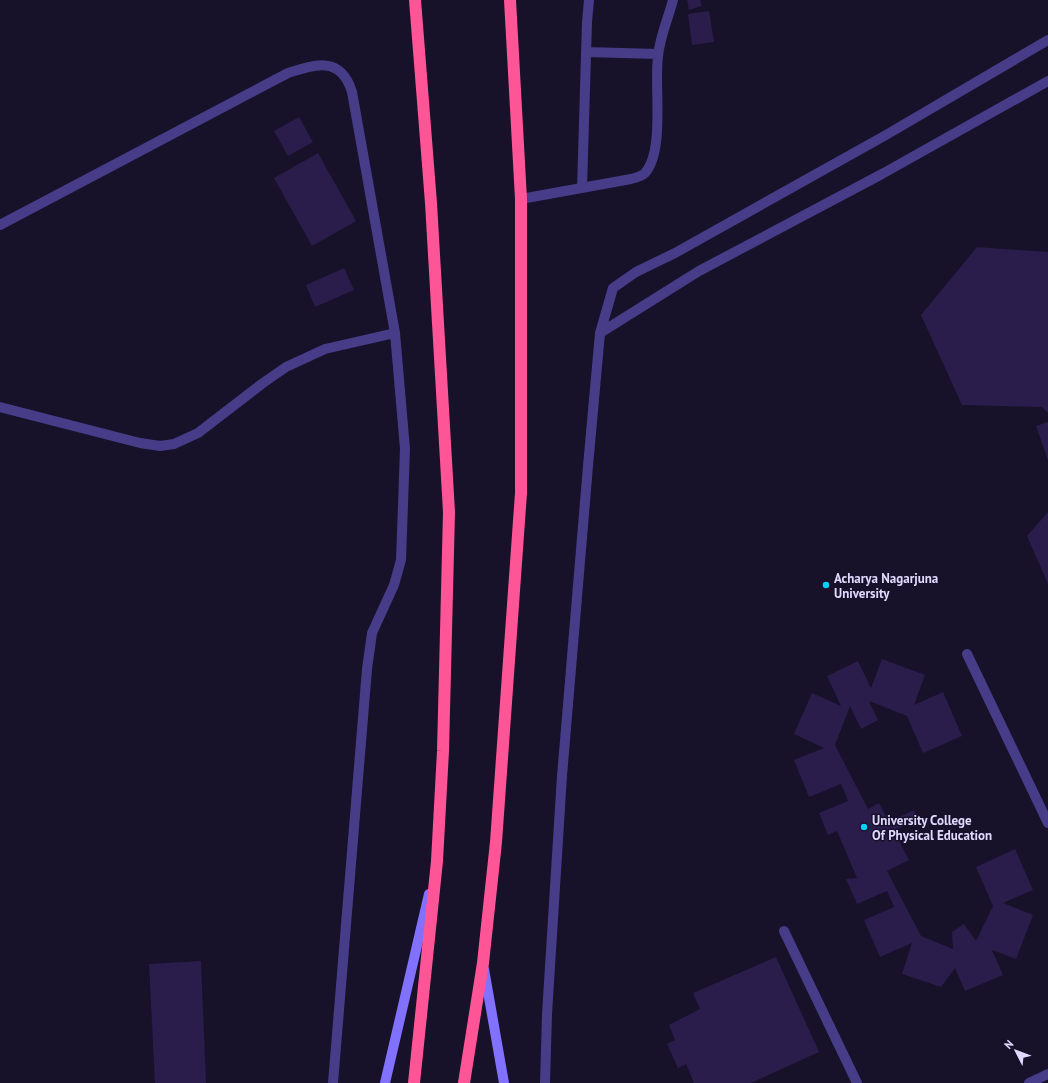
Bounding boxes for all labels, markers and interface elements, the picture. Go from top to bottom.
place label: Acharya Nagarjuna University [834,570,938,602]
marker: Acharya Nagarjuna University [821,580,831,590]
place label: University College Of Physical Education [872,812,992,844]
marker: University College Of Physical Education [859,822,869,832]
north arrow [996,1031,1036,1071]
text: N [1001,1037,1016,1052]

